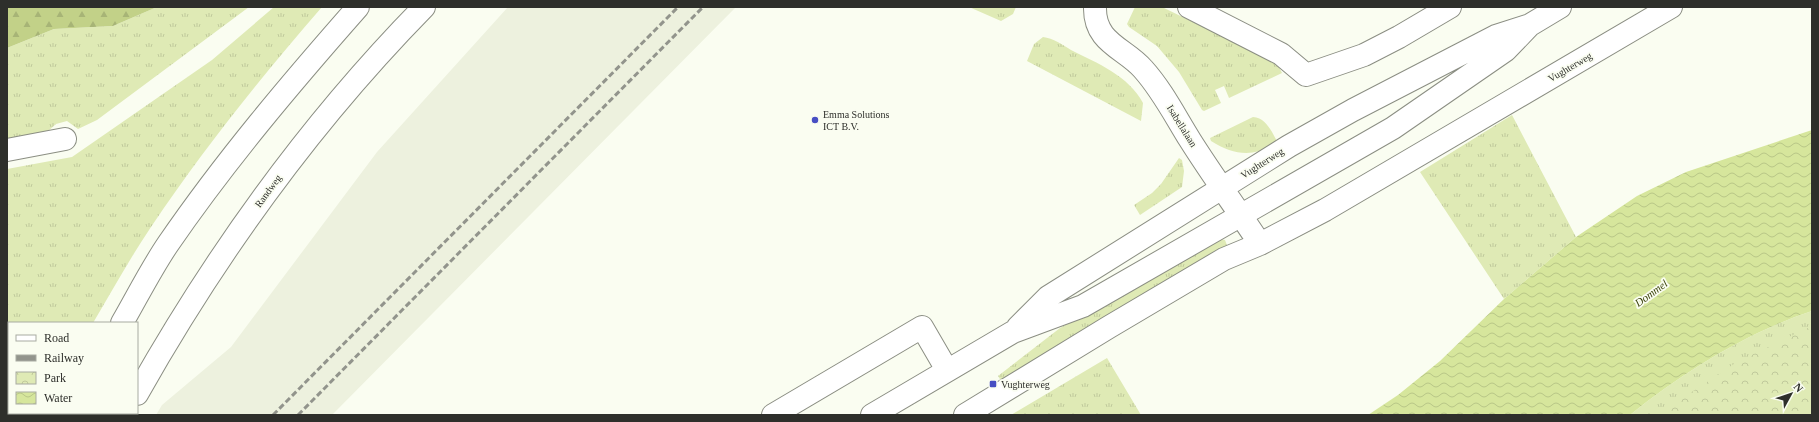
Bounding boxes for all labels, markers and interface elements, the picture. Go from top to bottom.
street label: Vughterweg [1546,50,1594,84]
street label: Isabellalaan [1165,103,1199,149]
place label: Emma Solutions ICT B.V. [823,109,890,132]
marker: Emma Solutions ICT B.V. [810,115,820,125]
street label: Vughterweg [1238,145,1286,181]
street label: Randweg [252,172,284,210]
water label: Dommel [1632,277,1670,309]
legend [8,322,138,414]
text: Road [44,331,69,345]
text: Railway [44,351,84,365]
text: Park [44,371,66,385]
north arrow [1771,374,1811,414]
marker: Vughterweg [988,379,998,389]
place label: Vughterweg [1001,379,1050,390]
text: N [1792,381,1806,395]
text: Water [44,391,72,405]

